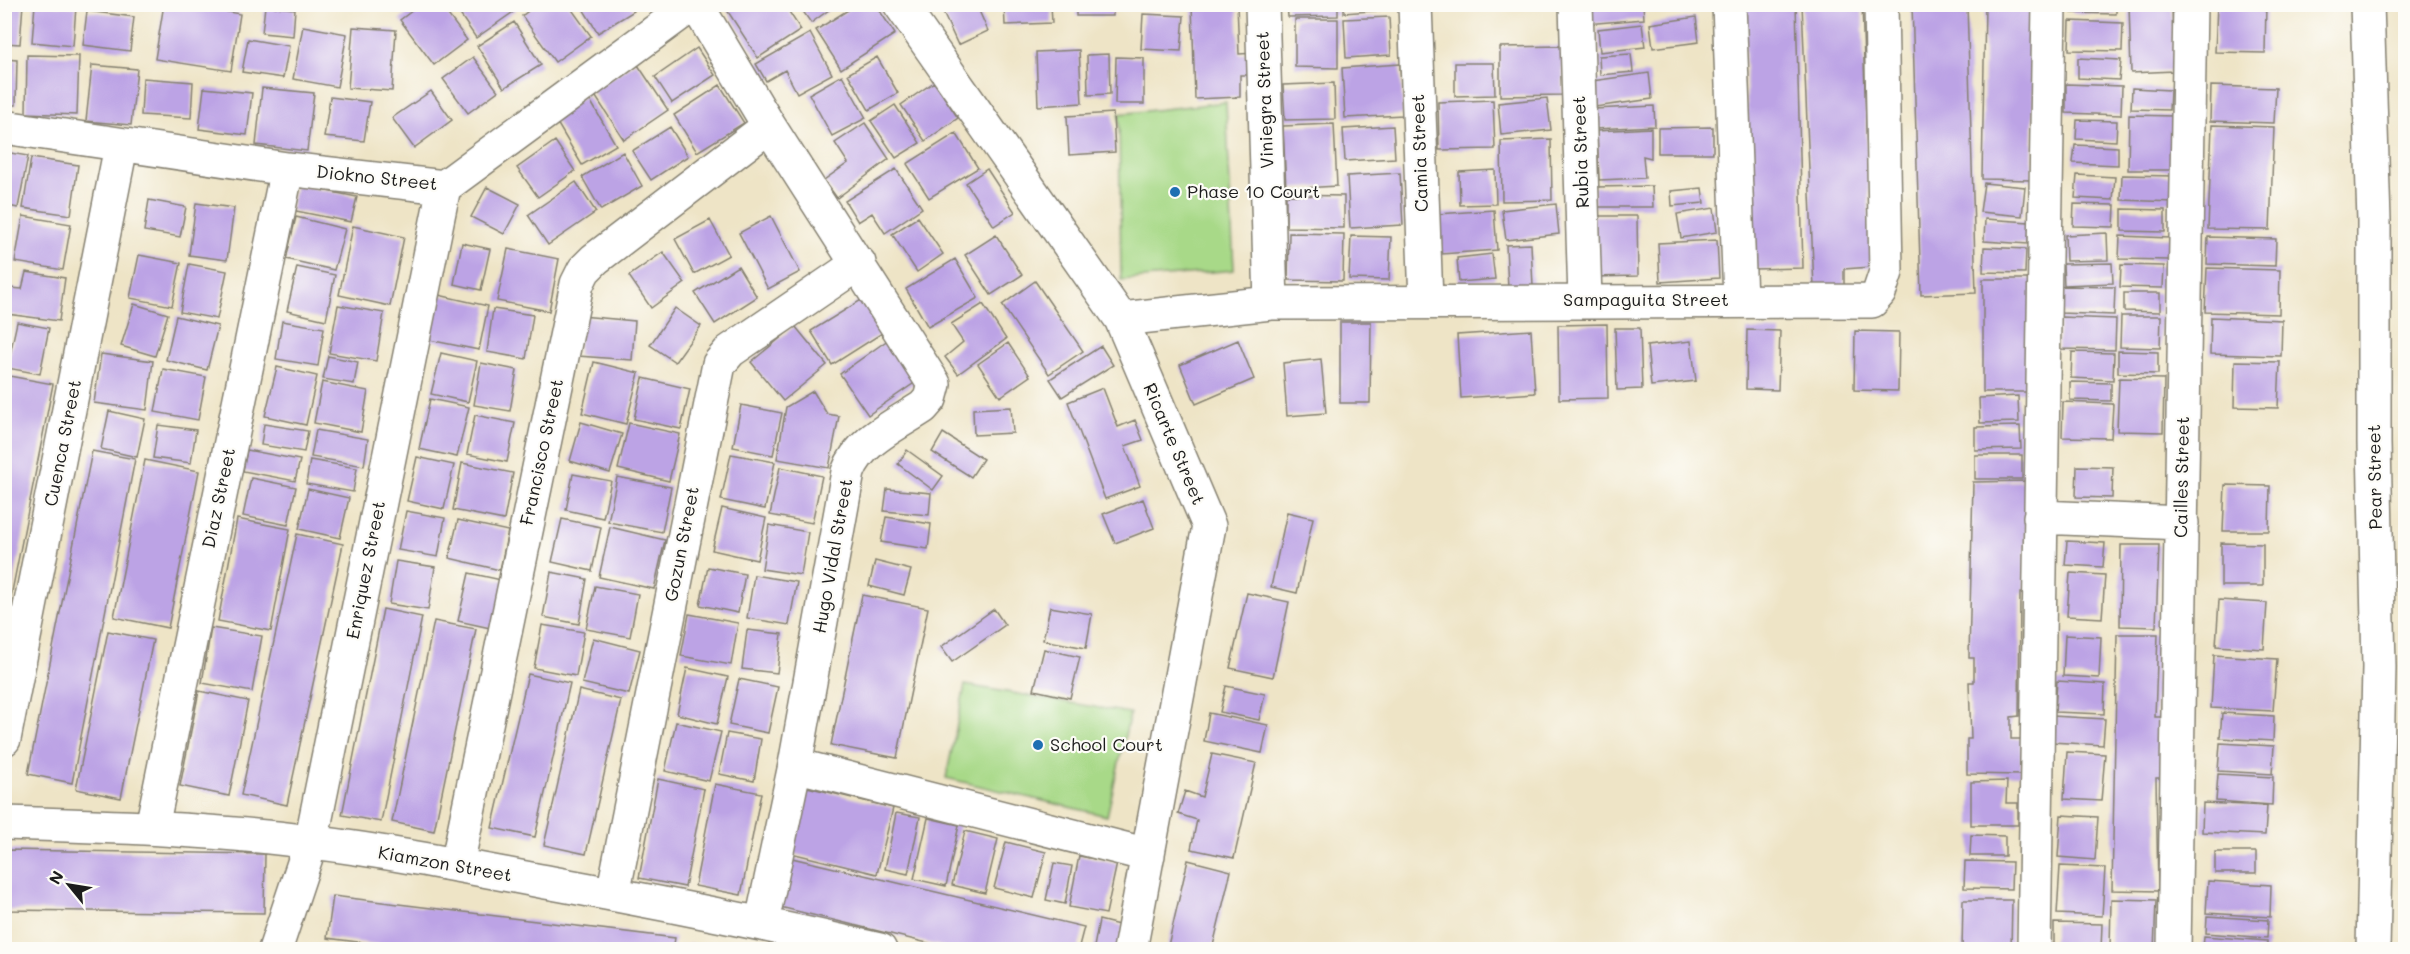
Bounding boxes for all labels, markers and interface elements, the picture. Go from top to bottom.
street label: Viniegra Street [1250,31,1278,169]
street label: Camia Street [1405,94,1433,213]
street label: Rubia Street [1566,95,1594,209]
street label: Diokno Street [315,159,439,195]
place label: Phase 10 Court [1187,179,1320,203]
marker: Phase 10 Court [1168,185,1182,199]
street label: Sampaguita Street [1563,287,1729,311]
street label: Francisco Street [514,376,568,527]
street label: Cuenca Street [38,377,86,508]
street label: Ricarte Street [1138,379,1211,508]
street label: Cailles Street [2168,416,2194,538]
street label: Pear Street [2361,424,2387,530]
street label: Diaz Street [196,445,240,550]
street label: Hugo Vidal Street [807,477,857,635]
street label: Gozun Street [658,484,704,603]
street label: Enriquez Street [340,499,390,641]
place label: School Court [1050,732,1163,756]
marker: School Court [1031,738,1045,752]
street label: Kiamzon Street [376,839,514,887]
north arrow [39,855,99,915]
text: N [43,867,68,888]

